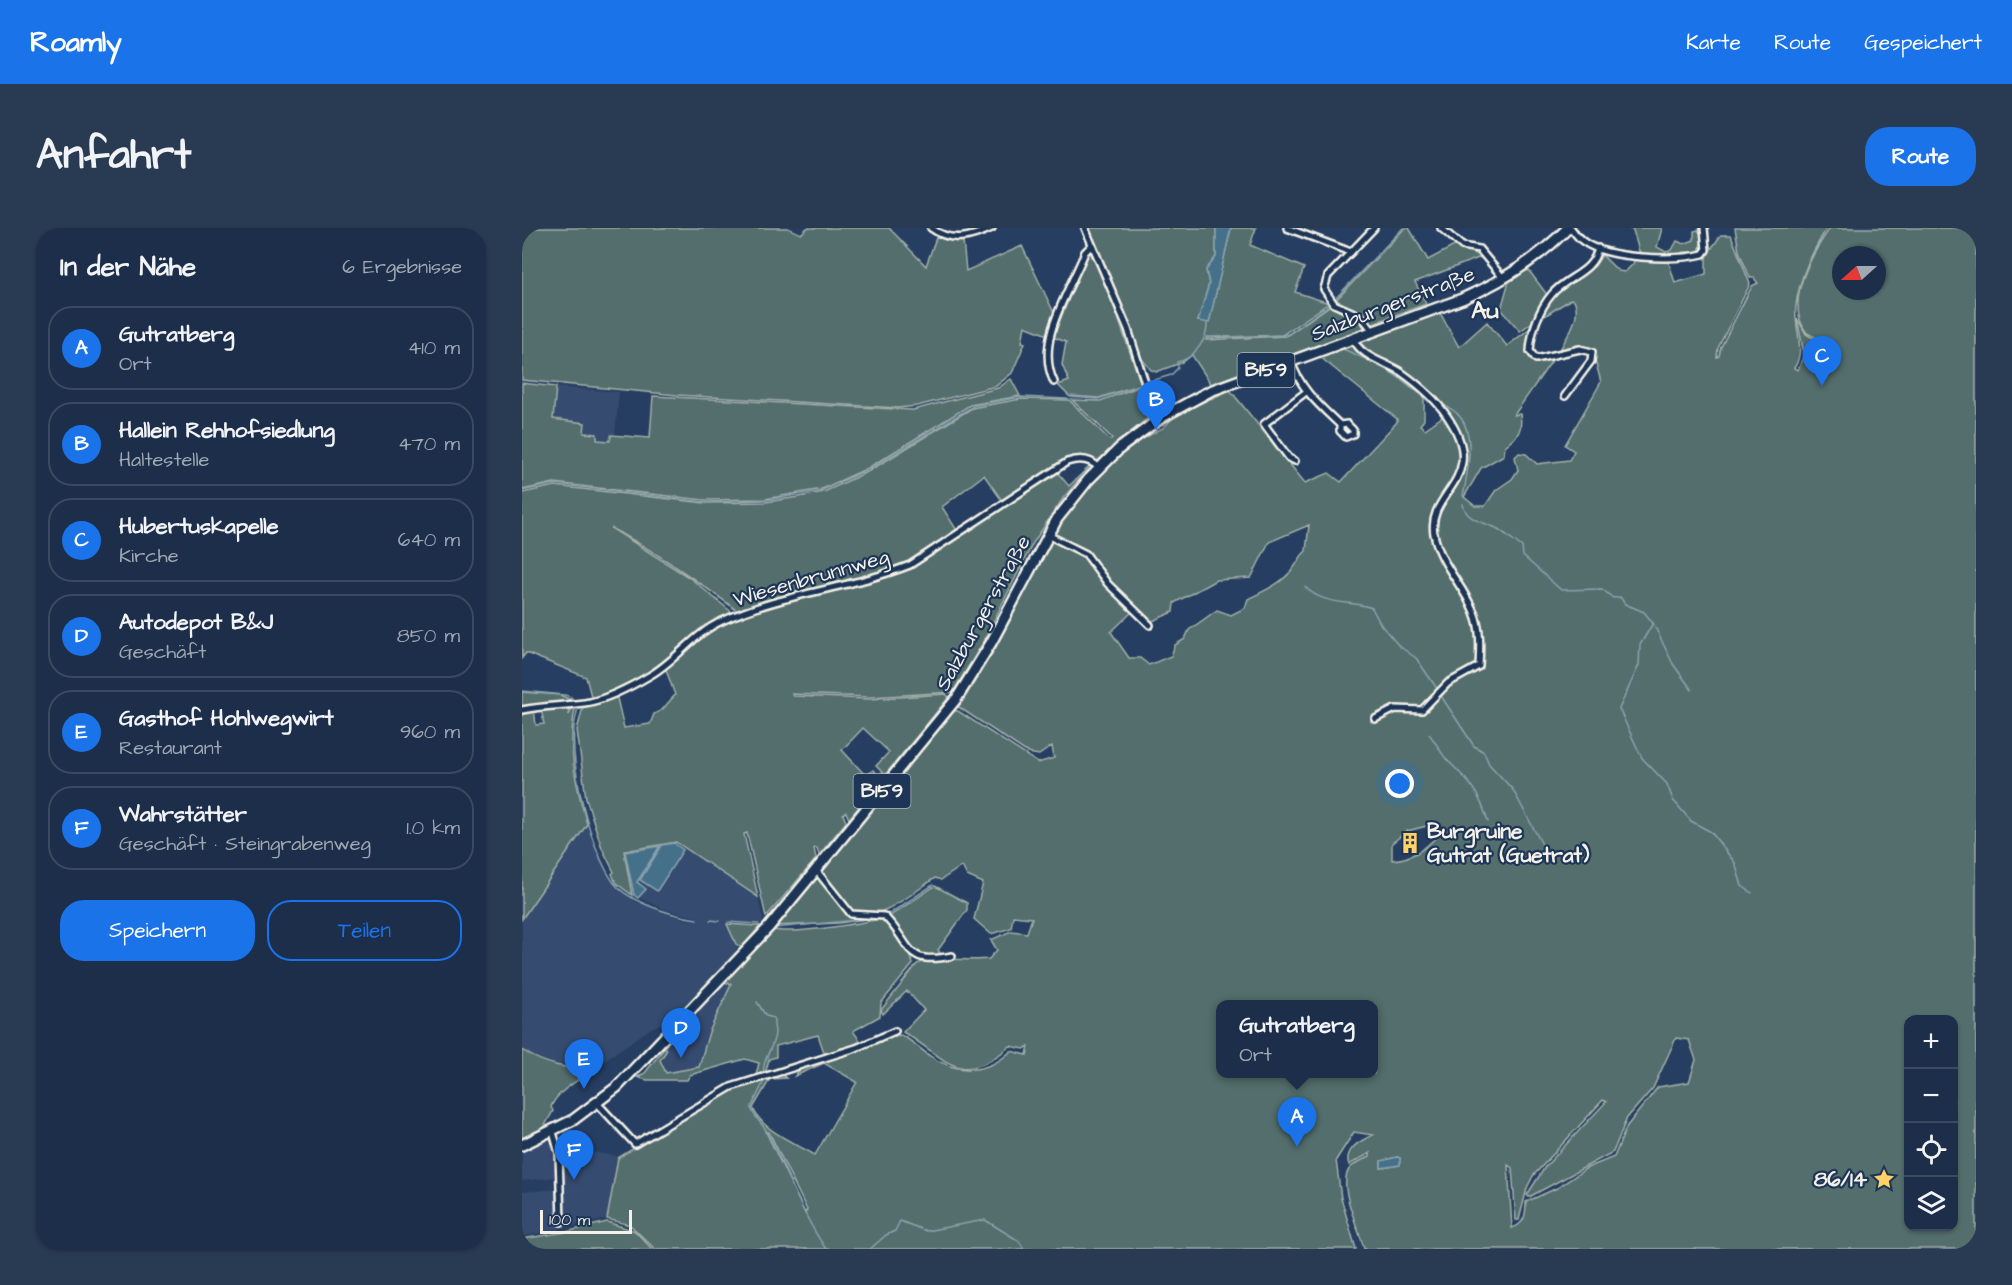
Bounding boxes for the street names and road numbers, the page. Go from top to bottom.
street label: Salzburgerstraße [1307,259,1480,350]
road number: B159 [1238,353,1294,387]
street label: Salzburgerstraße [928,530,1039,697]
street label: Wiesenbrunnweg [730,542,893,616]
road number: B159 [854,774,910,808]

